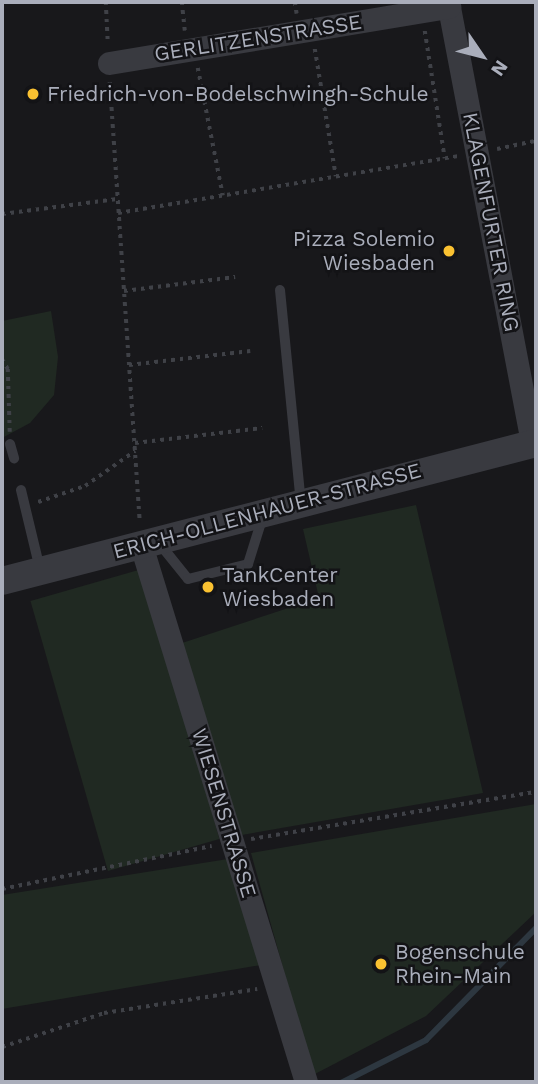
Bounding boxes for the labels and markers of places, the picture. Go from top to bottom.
place label: Friedrich-von-Bodelschwingh-Schule [47,81,429,107]
marker: Friedrich-von-Bodelschwingh-Schule [25,86,41,102]
place label: Pizza Solemio Wiesbaden [292,226,435,276]
marker: Pizza Solemio Wiesbaden [441,243,457,259]
place label: TankCenter Wiesbaden [222,562,338,612]
marker: TankCenter Wiesbaden [200,579,216,595]
place label: Bogenschule Rhein-Main [395,939,525,989]
marker: Bogenschule Rhein-Main [373,956,389,972]

